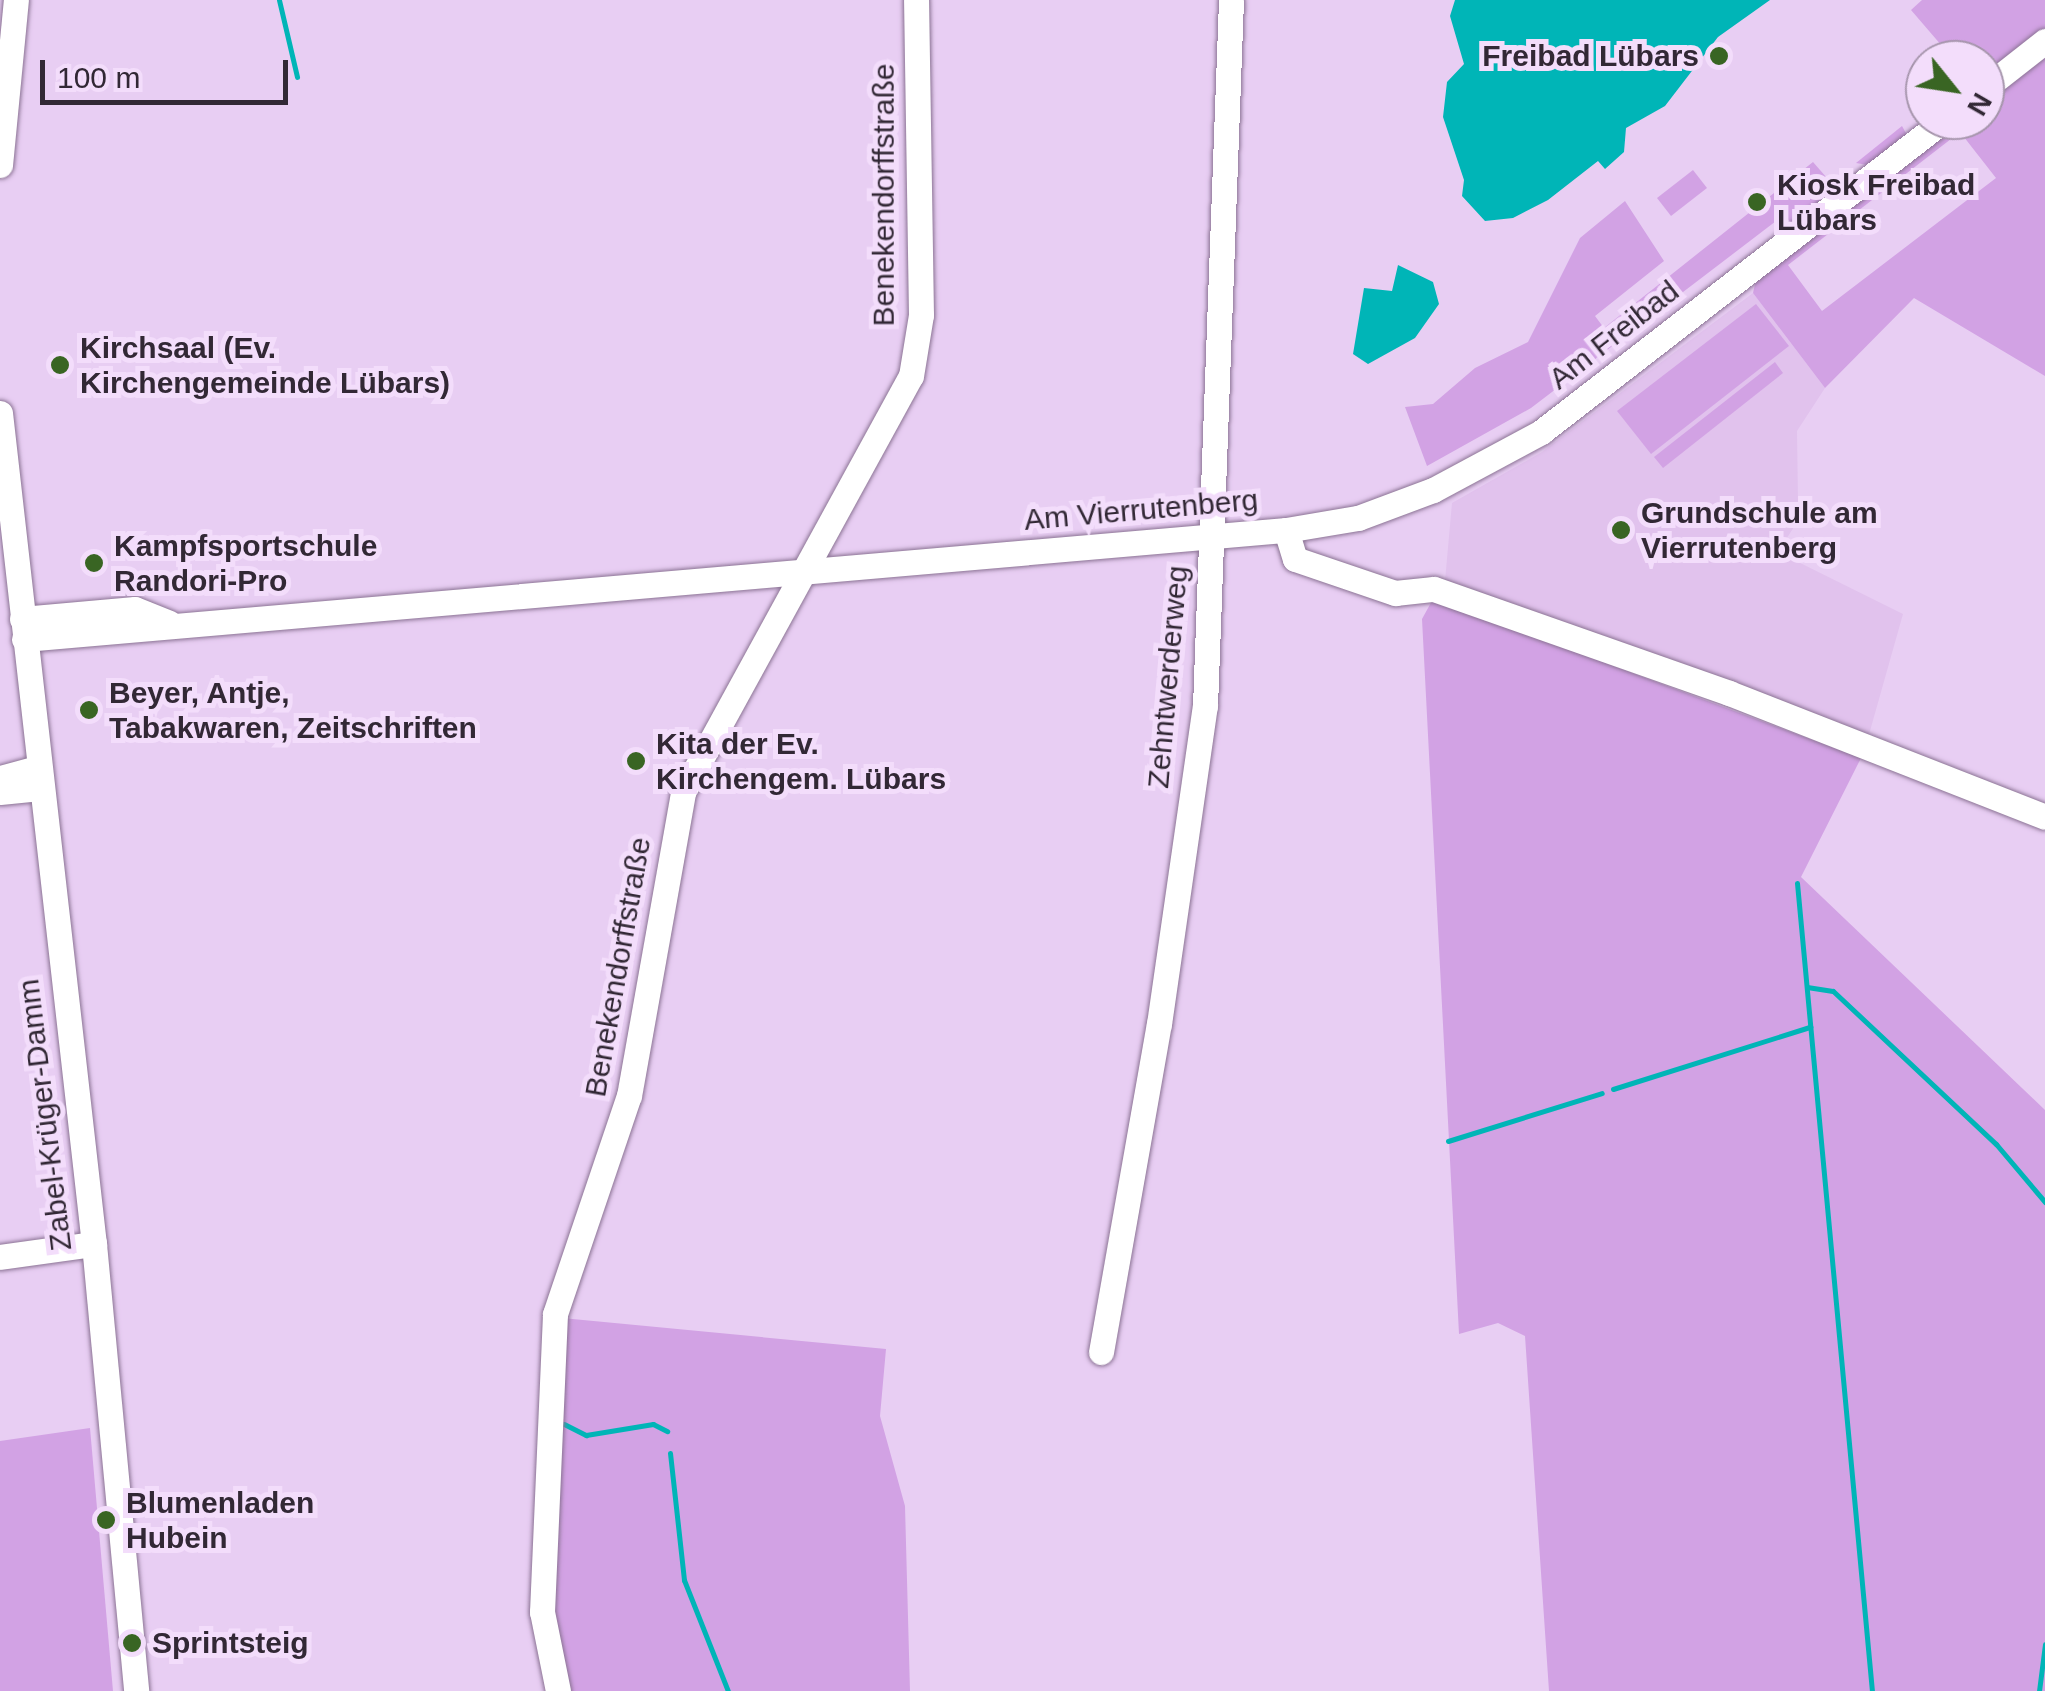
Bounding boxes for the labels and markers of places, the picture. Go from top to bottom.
place label: Freibad Lübars [1482,38,1699,74]
marker: Freibad Lübars [1708,45,1730,67]
place label: Kiosk Freibad Lübars [1777,167,1975,238]
marker: Kiosk Freibad Lübars [1746,191,1768,213]
place label: Kirchsaal (Ev. Kirchengemeinde Lübars) [80,330,450,400]
marker: Kirchsaal (Ev. Kirchengemeinde Lübars) [49,354,71,376]
place label: Grundschule am Vierrutenberg [1641,495,1878,566]
marker: Grundschule am Vierrutenberg [1610,519,1632,541]
place label: Kampfsportschule Randori-Pro [114,528,377,598]
marker: Kampfsportschule Randori-Pro [83,552,105,574]
place label: Beyer, Antje, Tabakwaren, Zeitschriften [109,675,477,746]
marker: Beyer, Antje, Tabakwaren, Zeitschriften [78,699,100,721]
place label: Kita der Ev. Kirchengem. Lübars [656,726,946,796]
marker: Kita der Ev. Kirchengem. Lübars [625,750,647,772]
place label: Blumenladen Hubein [126,1485,314,1556]
marker: Blumenladen Hubein [95,1509,117,1531]
place label: Sprintsteig [152,1625,309,1661]
marker: Sprintsteig [121,1632,143,1654]

